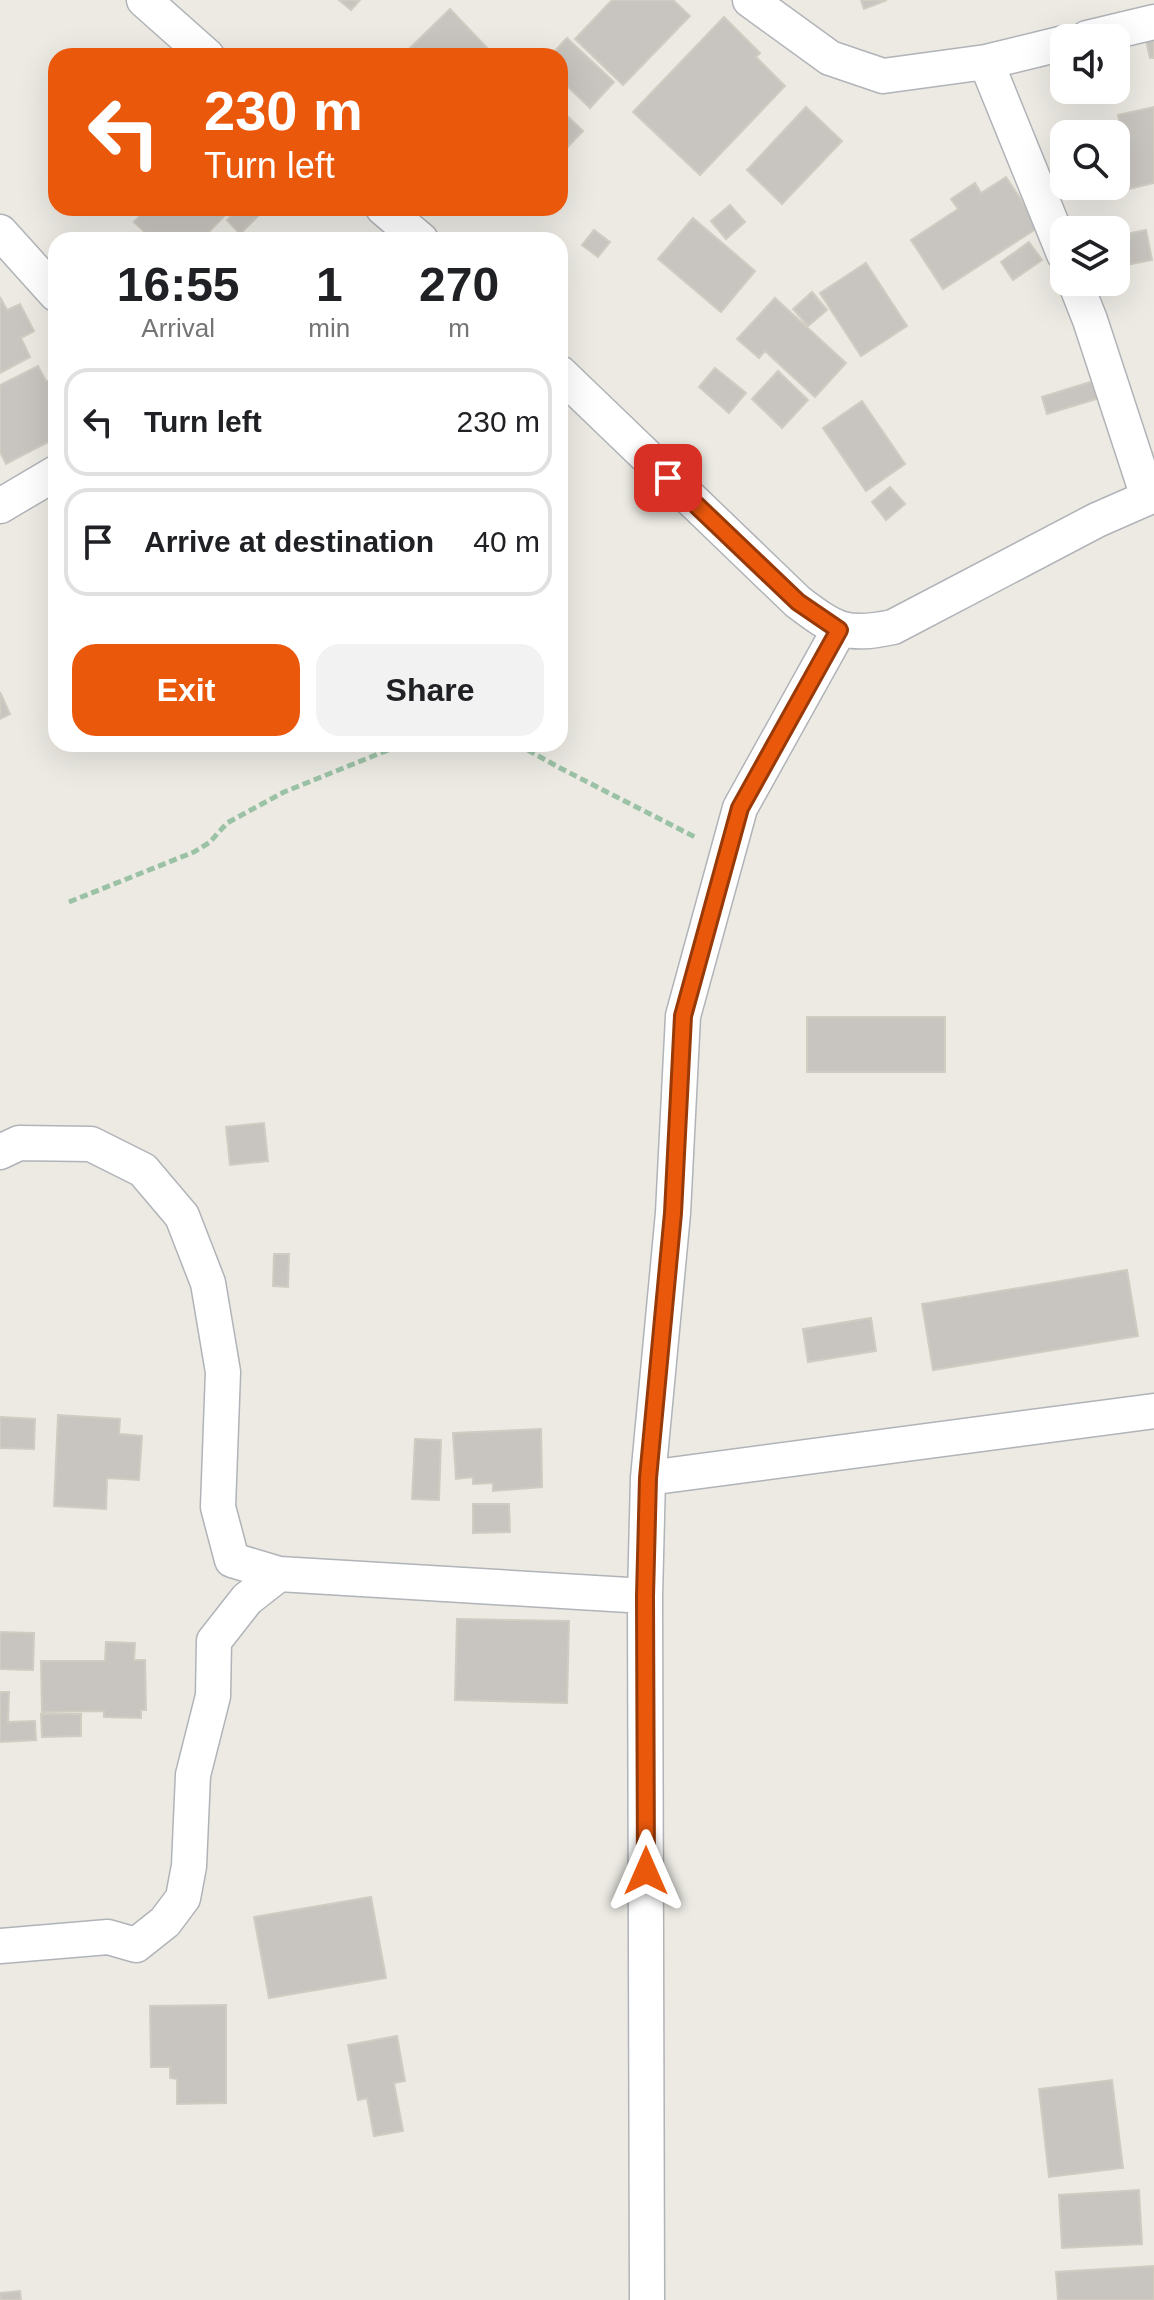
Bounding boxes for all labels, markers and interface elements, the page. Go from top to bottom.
map controls [1050,24,1130,296]
button: sound [1050,24,1130,104]
text: 230 m [204,79,363,142]
icon: left [72,80,176,184]
button: search [1050,120,1130,200]
text: Turn left [204,145,335,186]
button: layers [1050,216,1130,296]
text: 16:55 [117,258,240,311]
text: 1 [316,258,343,311]
text: 270 [419,258,499,311]
text: Arrival [141,313,215,343]
text: min [308,313,350,343]
text: m [448,313,470,343]
icon: left [76,400,120,444]
text: Turn left [144,405,262,438]
text: 230 m [457,405,540,438]
pin [634,444,702,512]
icon: arrive [646,456,690,500]
icon: arrive [76,520,120,564]
text: Arrive at destination [144,525,434,558]
text: 40 m [473,525,540,558]
button: Exit [72,644,300,736]
button: Share [316,644,544,736]
position arrow [604,1829,688,1913]

